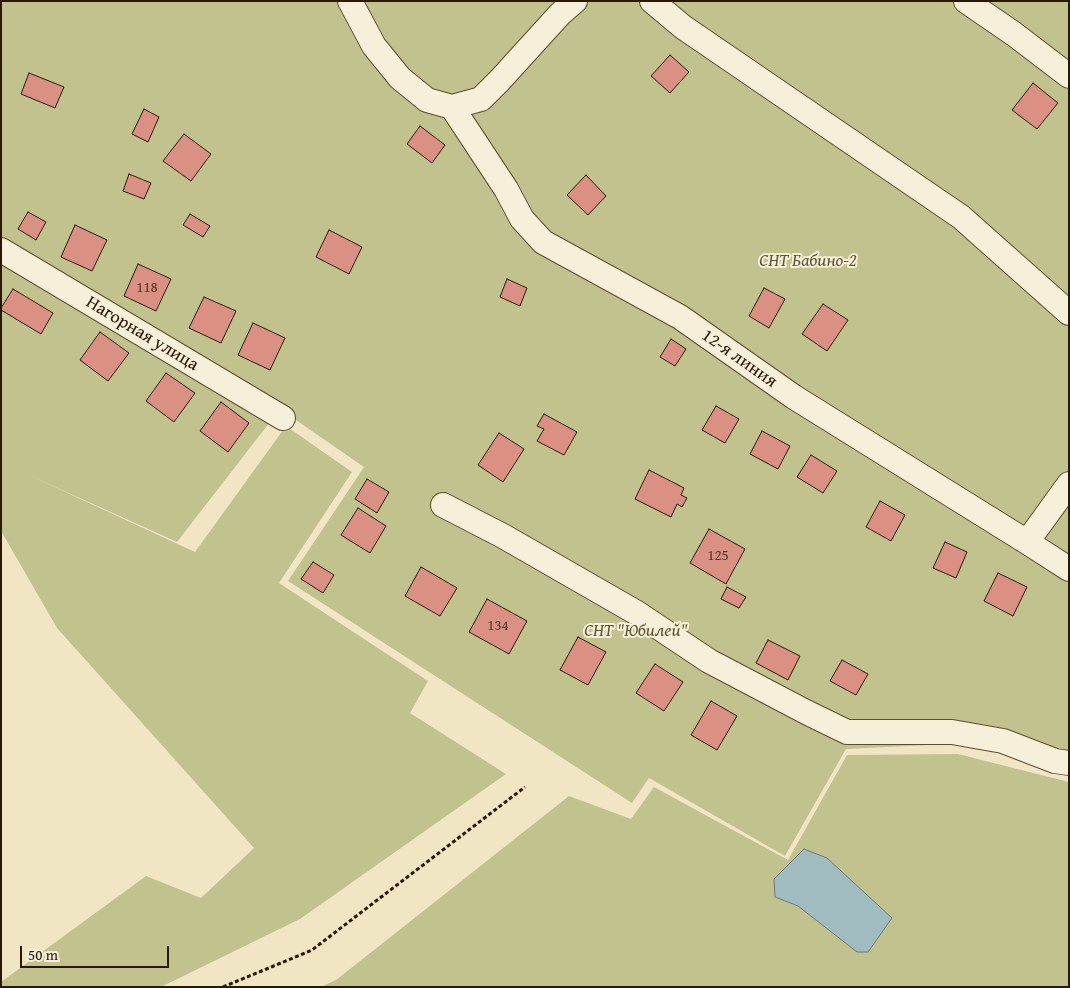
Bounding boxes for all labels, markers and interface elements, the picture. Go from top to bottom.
park label: СНТ Бабино-2 [759,250,857,272]
house number: 118 [136,279,158,297]
street label: Нагорная улица [82,292,202,376]
street label: 12-я линия [697,325,781,393]
house number: 125 [707,547,729,565]
house number: 134 [487,617,509,635]
park label: СНТ "Юбилей" [584,620,688,642]
scale bar [22,936,171,968]
text: 50 m [28,944,58,965]

